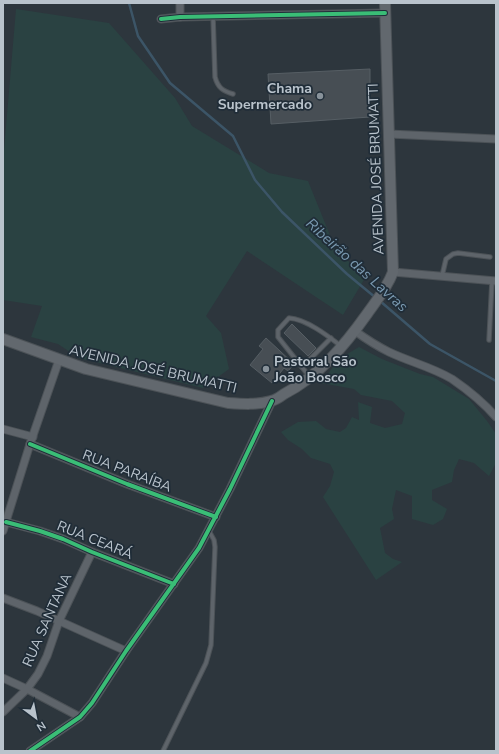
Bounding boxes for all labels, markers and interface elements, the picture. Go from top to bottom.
place label: Chama Supermercado [218,79,312,114]
street label: AVENIDA JOSÉ BRUMATTI [364,83,388,255]
marker: Chama Supermercado [315,91,325,101]
water label: Ribeirão das Lavras [302,214,412,316]
street label: AVENIDA JOSÉ BRUMATTI [67,340,239,398]
place label: Pastoral São João Bosco [273,352,356,387]
marker: Pastoral São João Bosco [261,364,271,374]
street label: RUA PARAÍBA [80,445,174,497]
street label: RUA CEARÁ [54,516,136,564]
street label: RUA SANTANA [18,570,76,670]
north arrow [16,698,56,738]
text: N [34,718,49,735]

